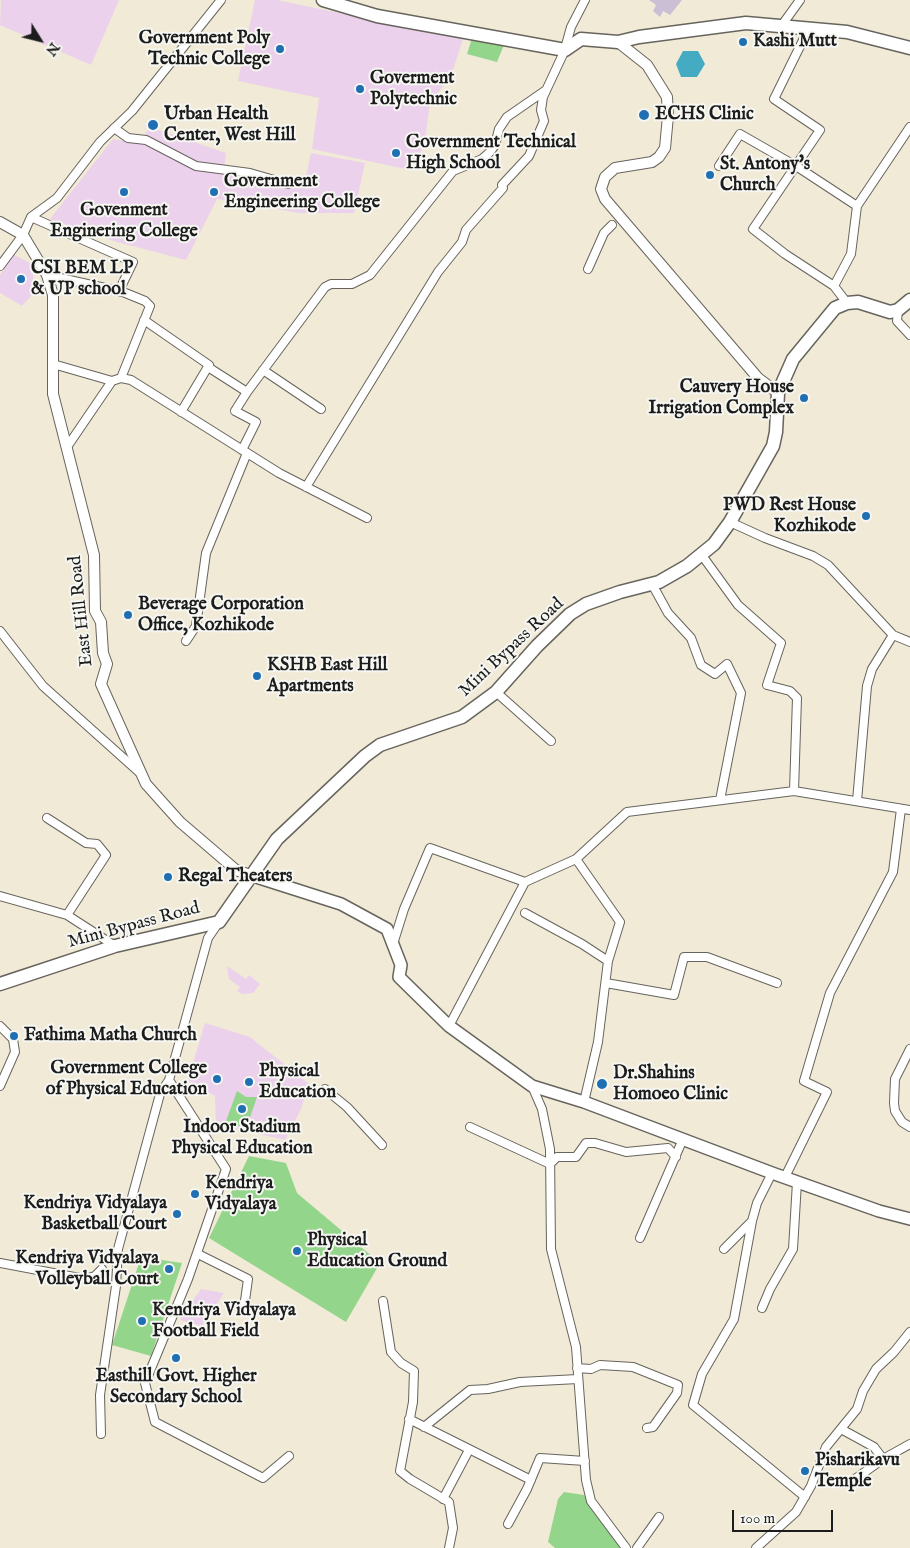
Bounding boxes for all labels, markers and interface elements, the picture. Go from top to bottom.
north arrow [15,15,65,65]
place label: Government Poly Technic College [139,28,270,70]
place label: Kashi Mutt [753,31,837,53]
marker: Kashi Mutt [737,36,749,48]
text: N [41,39,63,59]
marker: Government Poly Technic College [274,43,286,55]
place label: Goverment Polytechnic [370,68,457,110]
marker: Goverment Polytechnic [354,83,366,95]
place label: Urban Health Center, West Hill [164,104,295,146]
place label: ECHS Clinic [655,104,754,126]
marker: ECHS Clinic [637,108,651,122]
marker: Urban Health Center, West Hill [146,118,160,132]
place label: Government Technical High School [406,132,576,174]
marker: Government Technical High School [390,147,402,159]
place label: St. Antony's Church [720,154,810,196]
marker: St. Antony's Church [704,169,716,181]
place label: Government Engineering College [224,171,380,213]
marker: Govenment Enginering College [118,186,130,198]
marker: Government Engineering College [208,186,220,198]
place label: Govenment Enginering College [50,200,198,242]
place label: CSI BEM LP & UP school [31,258,133,300]
marker: CSI BEM LP & UP school [15,273,27,285]
place label: Cauvery House Irrigation Complex [649,377,794,419]
marker: Cauvery House Irrigation Complex [798,392,810,404]
place label: PWD Rest House Kozhikode [723,495,856,538]
marker: PWD Rest House Kozhikode [860,510,872,522]
street label: East Hill Road [65,554,99,668]
place label: Beverage Corporation Office, Kozhikode [138,594,304,636]
street label: Mini Bypass Road [455,594,569,702]
marker: Beverage Corporation Office, Kozhikode [122,609,134,621]
place label: KSHB East Hill Apartments [267,655,387,698]
marker: KSHB East Hill Apartments [251,670,263,682]
place label: Regal Theaters [178,866,292,888]
marker: Regal Theaters [162,871,174,883]
street label: Mini Bypass Road [66,898,202,954]
place label: Fathima Matha Church [24,1025,197,1047]
marker: Fathima Matha Church [8,1030,20,1042]
place label: Government College of Physical Education [46,1058,207,1100]
place label: Physical Education [259,1061,336,1104]
place label: Dr.Shahins Homoeo Clinic [613,1063,728,1106]
marker: Government College of Physical Education [211,1073,223,1085]
marker: Physical Education [243,1076,255,1088]
marker: Dr.Shahins Homoeo Clinic [595,1077,609,1091]
marker: Indoor Stadium Physical Education [236,1103,248,1115]
place label: Indoor Stadium Physical Education [171,1117,313,1160]
place label: Kendriya Vidyalaya [205,1173,277,1216]
marker: Kendriya Vidyalaya [189,1188,201,1200]
place label: Kendriya Vidyalaya Basketball Court [23,1193,167,1236]
marker: Kendriya Vidyalaya Basketball Court [171,1208,183,1220]
place label: Physical Education Ground [307,1230,447,1272]
marker: Physical Education Ground [291,1245,303,1257]
place label: Kendriya Vidyalaya Volleyball Court [15,1248,159,1290]
marker: Kendriya Vidyalaya Volleyball Court [163,1263,175,1275]
place label: Kendriya Vidyalaya Football Field [152,1300,296,1342]
marker: Kendriya Vidyalaya Football Field [136,1315,148,1327]
marker: Easthill Govt. Higher Secondary School [170,1352,182,1364]
place label: Easthill Govt. Higher Secondary School [95,1366,257,1408]
place label: Pisharikavu Temple [815,1450,900,1492]
marker: Pisharikavu Temple [799,1465,811,1477]
scale bar [735,1500,836,1532]
text: 100 m [740,1509,775,1528]

